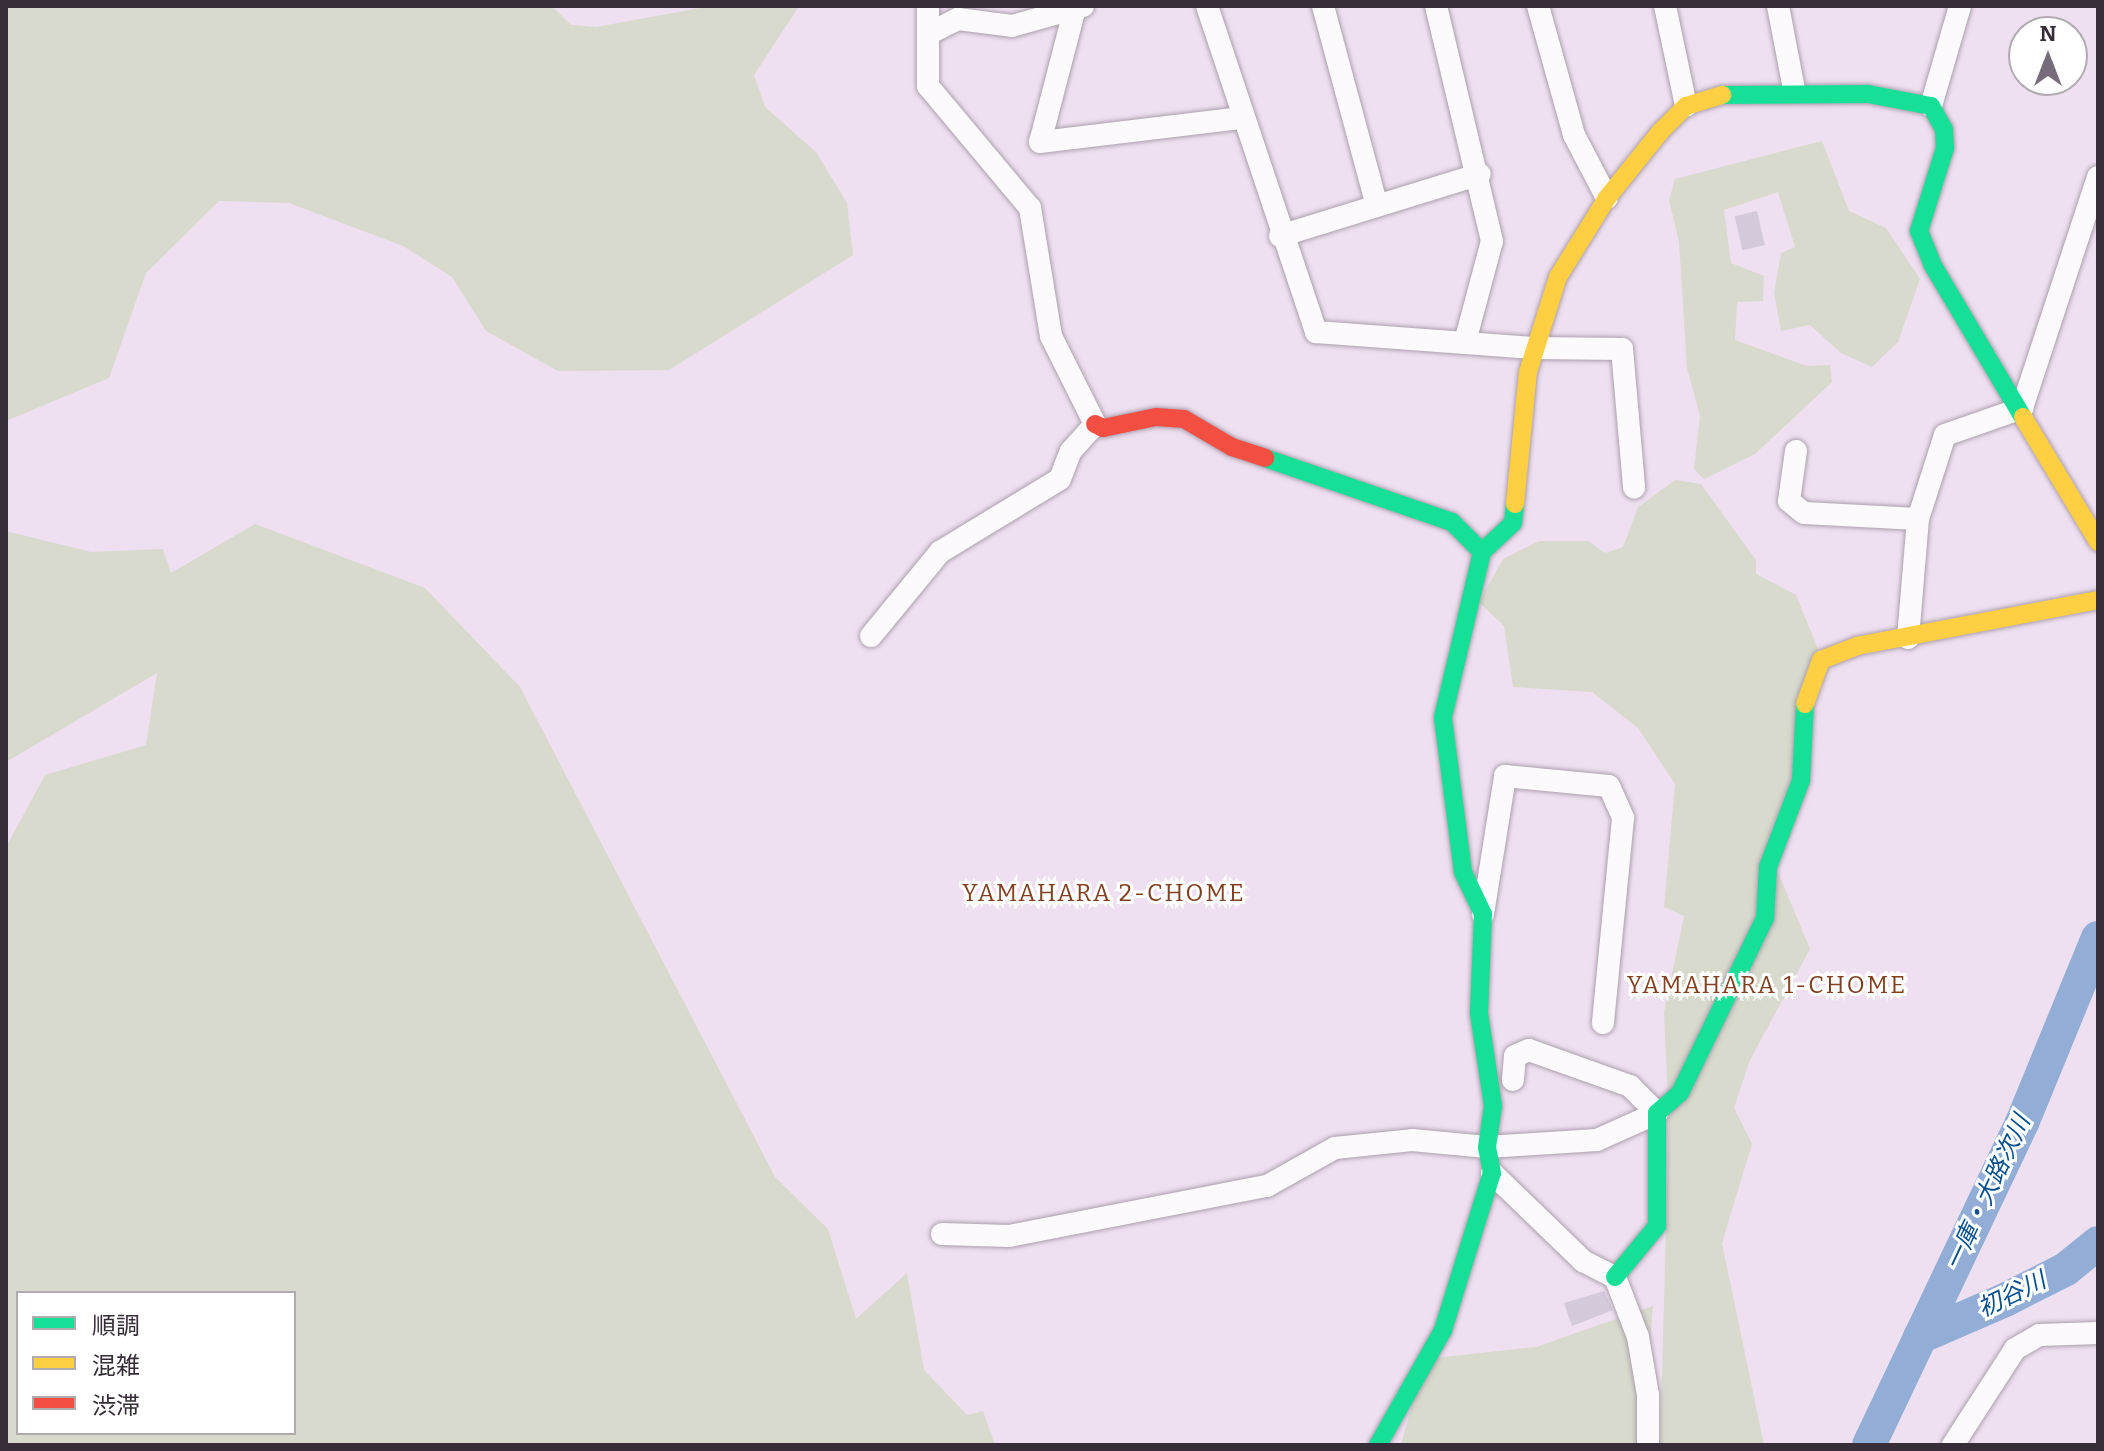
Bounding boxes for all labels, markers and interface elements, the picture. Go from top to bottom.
north arrow [2008,16,2088,96]
text: N [2040,20,2056,47]
district label: YAMAHARA 2-CHOME [962,880,1246,908]
district label: YAMAHARA 1-CHOME [1627,972,1907,1000]
water label: 一庫・大路次川 [1939,1111,2037,1275]
water label: 初谷川 [1973,1266,2051,1324]
legend [16,1291,296,1435]
text: 順調 [92,1312,140,1340]
text: 混雑 [92,1352,140,1380]
text: 渋滞 [92,1392,140,1420]

